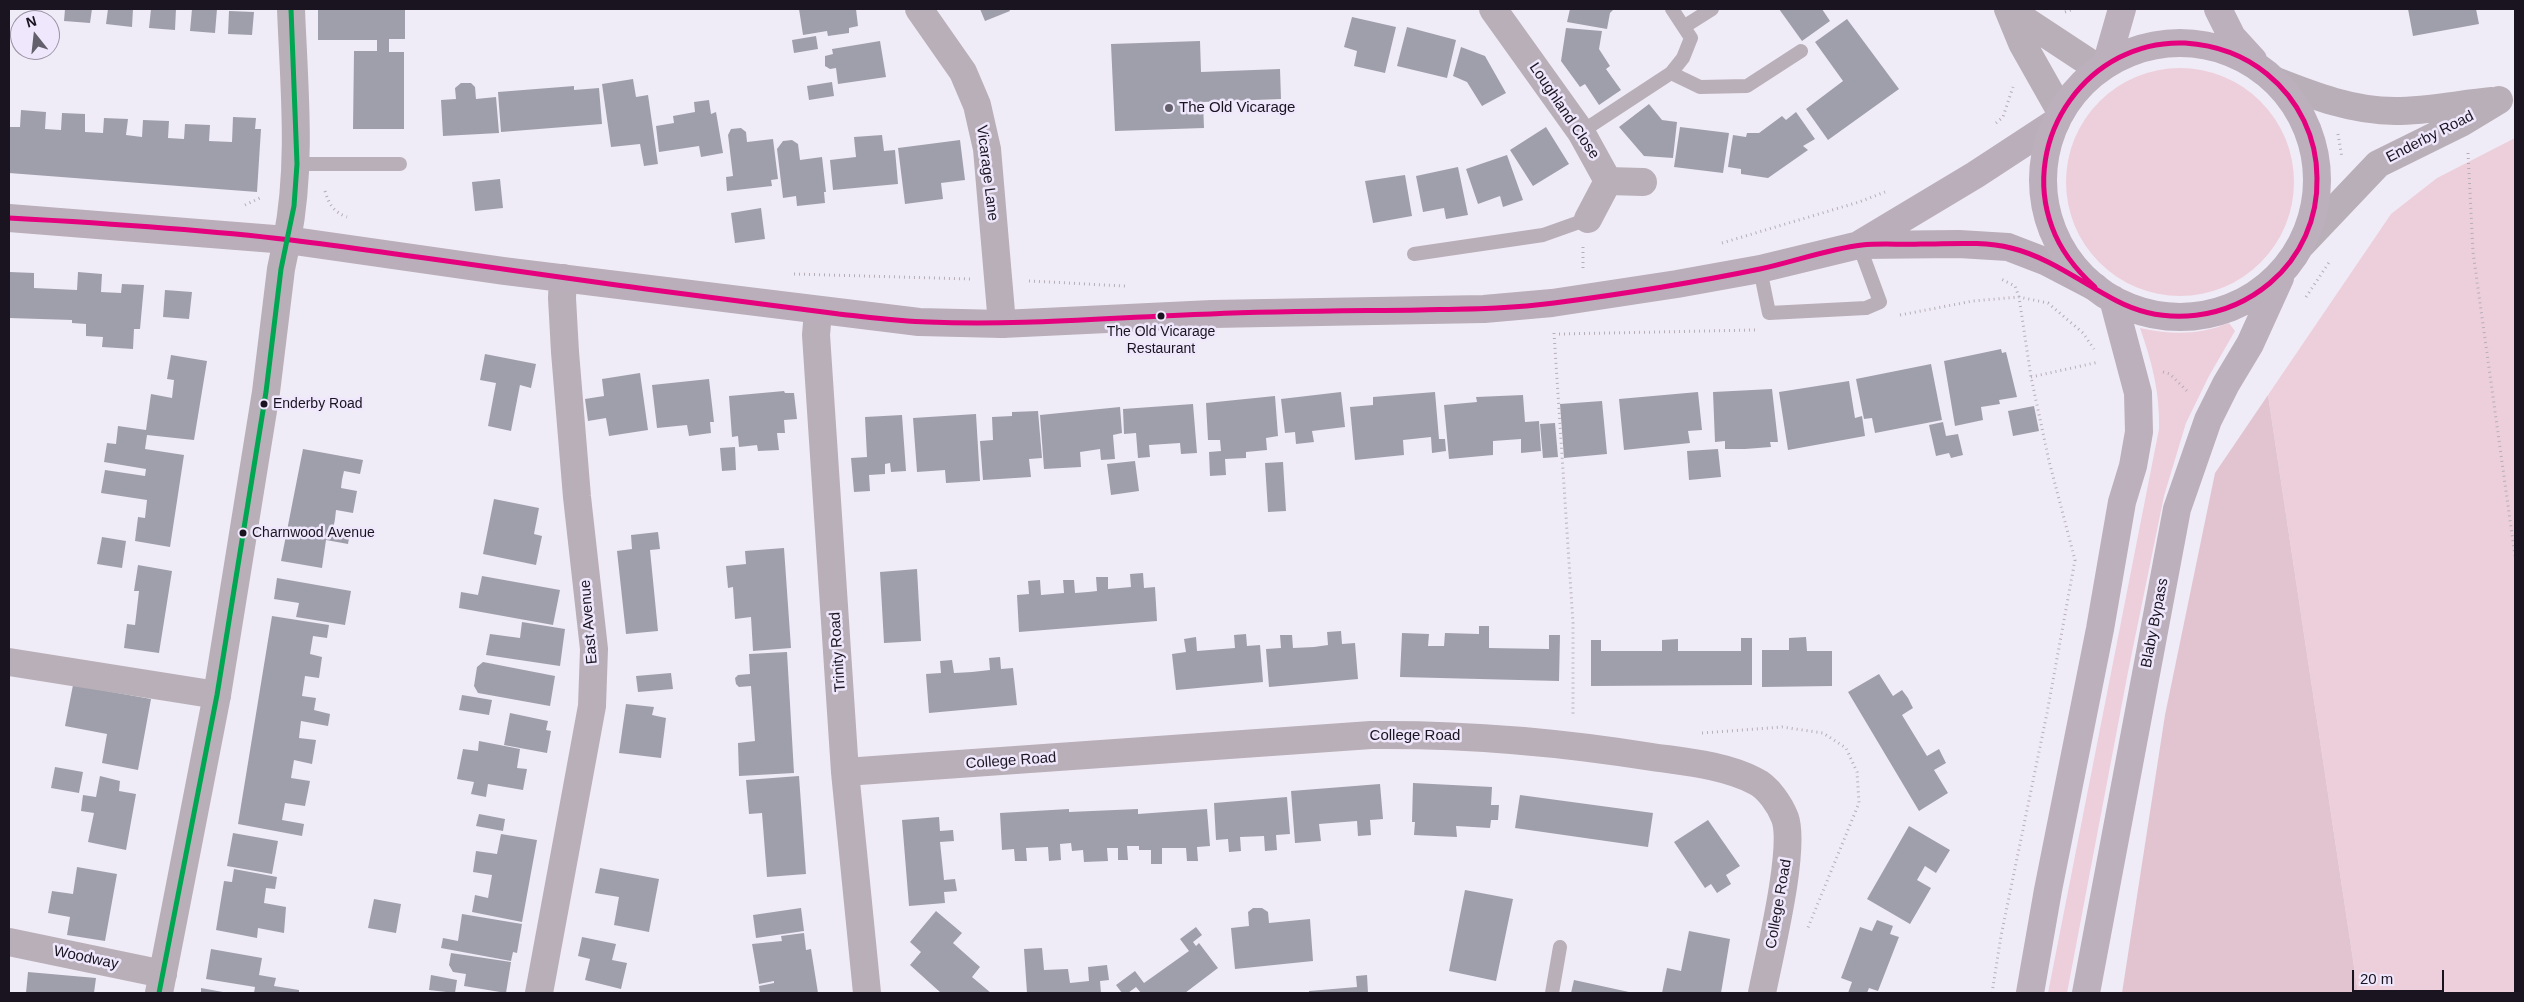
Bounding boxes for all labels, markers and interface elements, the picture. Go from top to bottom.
north arrow [10,10,60,60]
text: N [24,12,38,31]
street label: Loughland Close [1525,59,1603,163]
place label: The Old Vicarage [1179,99,1295,117]
marker: The Old Vicarage [1163,102,1175,114]
street label: Enderby Road [2383,107,2477,167]
street label: Vicarage Lane [972,124,1002,222]
marker: The Old Vicarage Restaurant [1156,311,1166,321]
place label: The Old Vicarage Restaurant [1107,324,1215,357]
place label: Enderby Road [273,396,363,412]
marker: Enderby Road [259,399,269,409]
place label: Charnwood Avenue [252,525,375,541]
marker: Charnwood Avenue [238,528,248,538]
street label: Blaby Bypass [2137,577,2173,669]
street label: East Avenue [576,579,602,665]
street label: Trinity Road [826,611,850,693]
street label: College Road [1370,727,1460,745]
street label: College Road [965,749,1057,773]
street label: College Road [1762,858,1796,950]
street label: Woodway [52,942,120,974]
scale bar [2354,960,2446,992]
text: 20 m [2360,970,2393,987]

